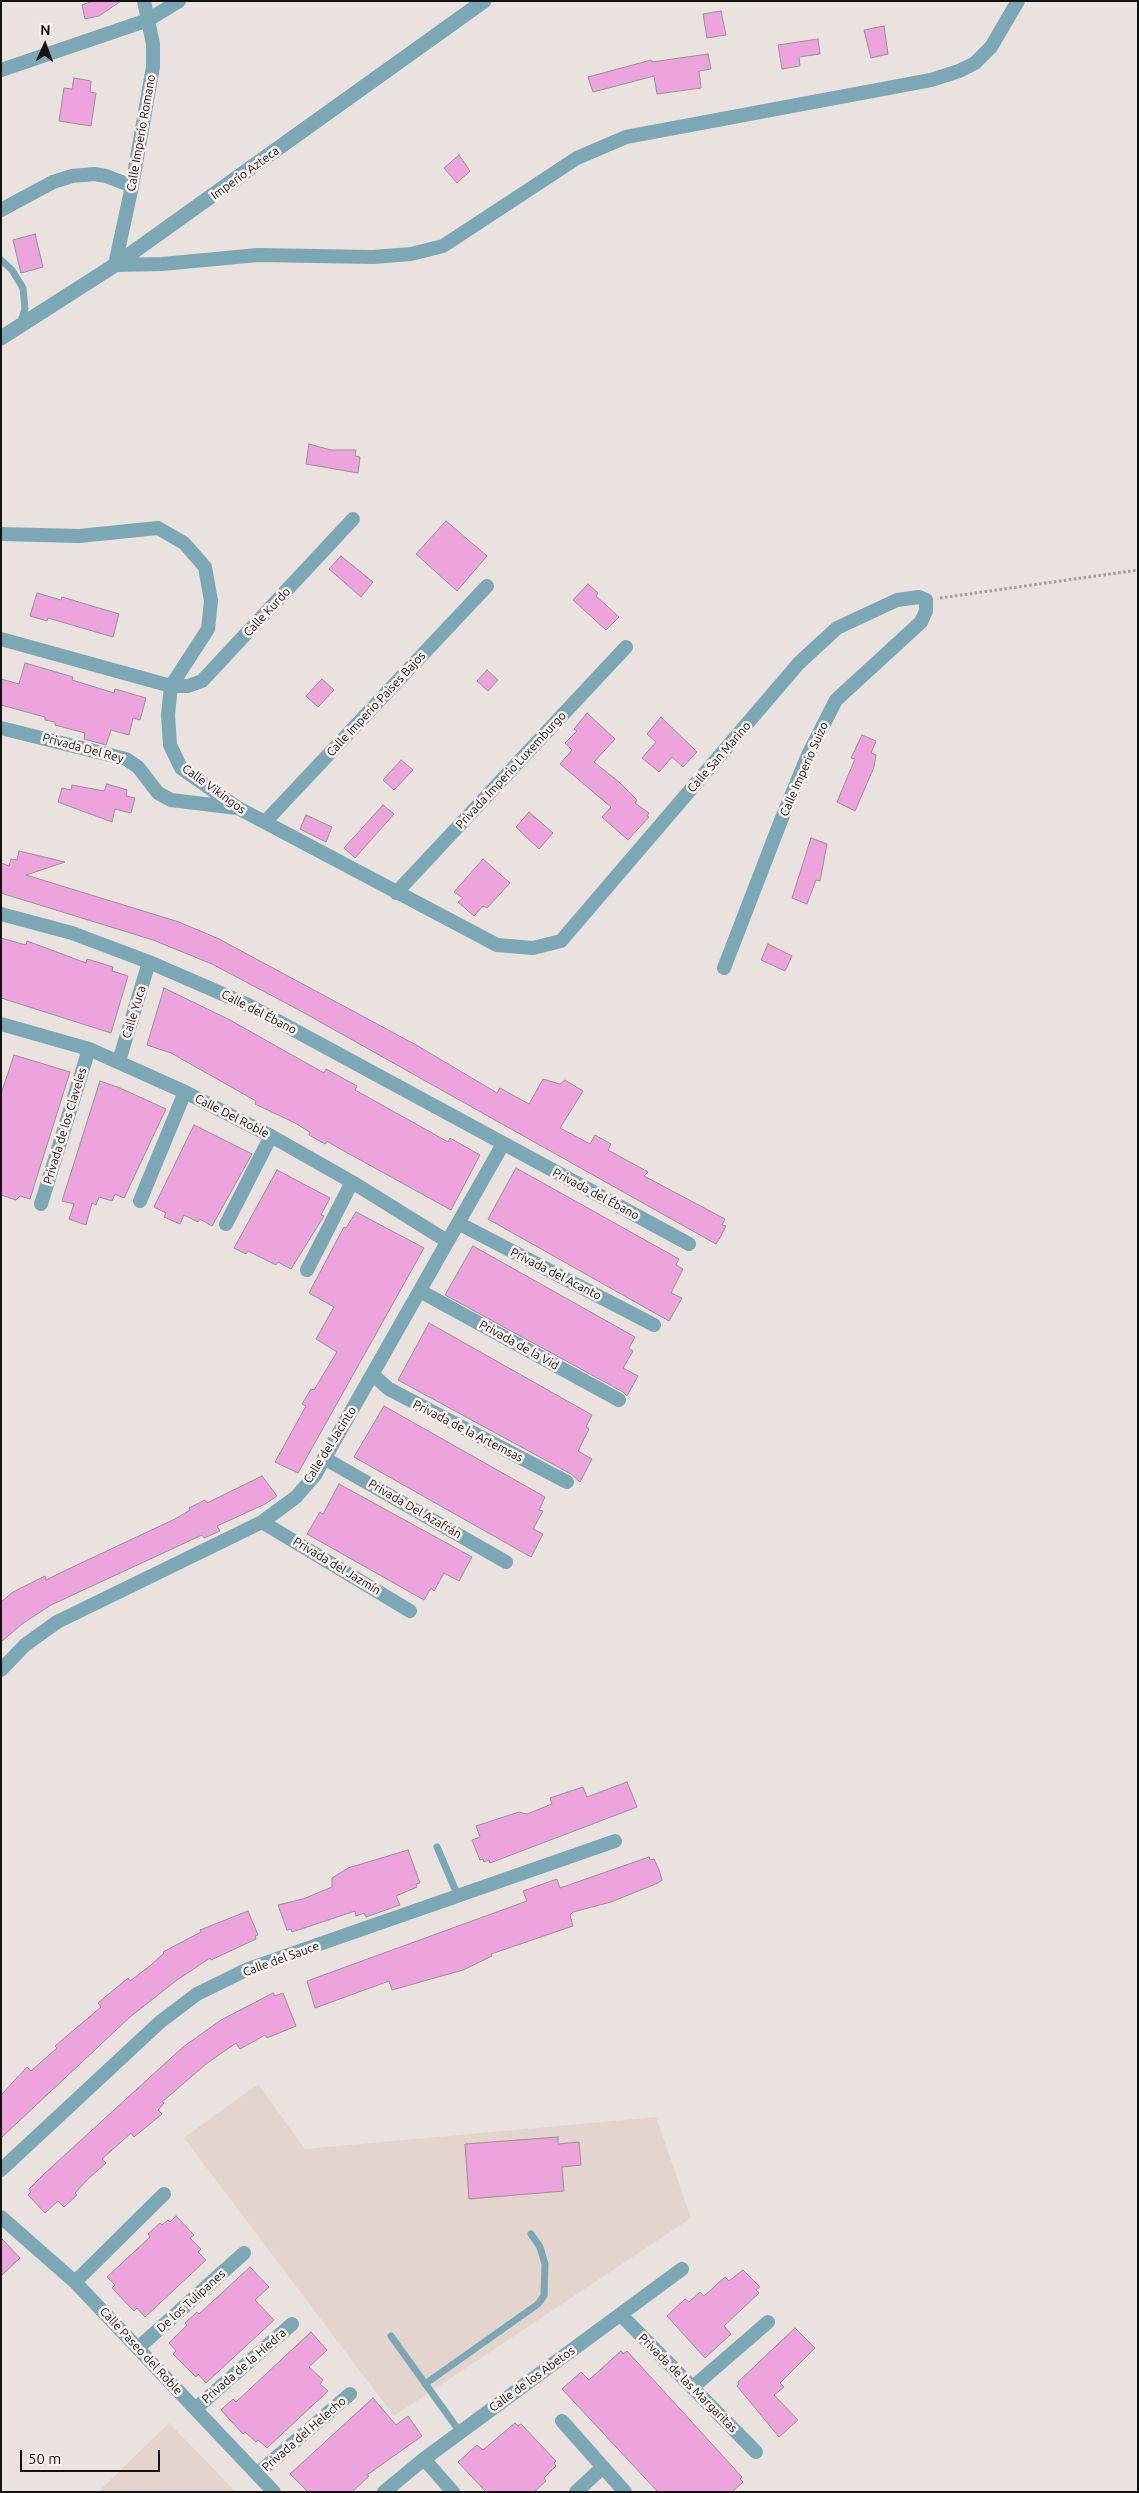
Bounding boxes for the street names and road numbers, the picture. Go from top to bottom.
street label: Calle Imperio Romano [124,73,158,193]
street label: Imperio Azteca [208,143,282,203]
street label: Calle Kurdo [241,584,293,640]
street label: Calle Imperio Paises Bajos [324,648,428,760]
street label: Privada Imperio Luxemburgo [453,708,569,832]
street label: Calle San Marino [684,719,754,795]
street label: Calle Imperio Suizo [777,719,831,819]
street label: Privada Del Rey [41,730,125,766]
street label: Calle Vikingos [179,761,249,817]
street label: Calle Yuca [119,984,149,1040]
street label: Calle del Ébano [219,987,299,1037]
street label: Privada de los Claveles [40,1066,90,1186]
street label: Calle Del Roble [192,1091,272,1141]
street label: Privada del Ébano [550,1165,642,1223]
street label: Privada del Acanto [508,1245,604,1303]
street label: Privada de la Vid [477,1317,561,1373]
street label: Privada de la Artemsas [411,1397,525,1465]
street label: Calle del Jacinto [301,1404,359,1486]
street label: Privada Del Azafrán [366,1476,464,1542]
street label: Privada del Jazmín [291,1534,383,1598]
street label: Calle del Sauce [241,1939,321,1979]
street label: De los Tulipanes [154,2267,228,2335]
street label: Calle Paseo del Roble [97,2304,185,2398]
street label: Privada de la Hiedra [199,2326,289,2406]
street label: Privada de las Margaritas [636,2331,740,2435]
street label: Calle de los Abetos [486,2343,578,2415]
street label: Privada del Helecho [259,2394,349,2474]

